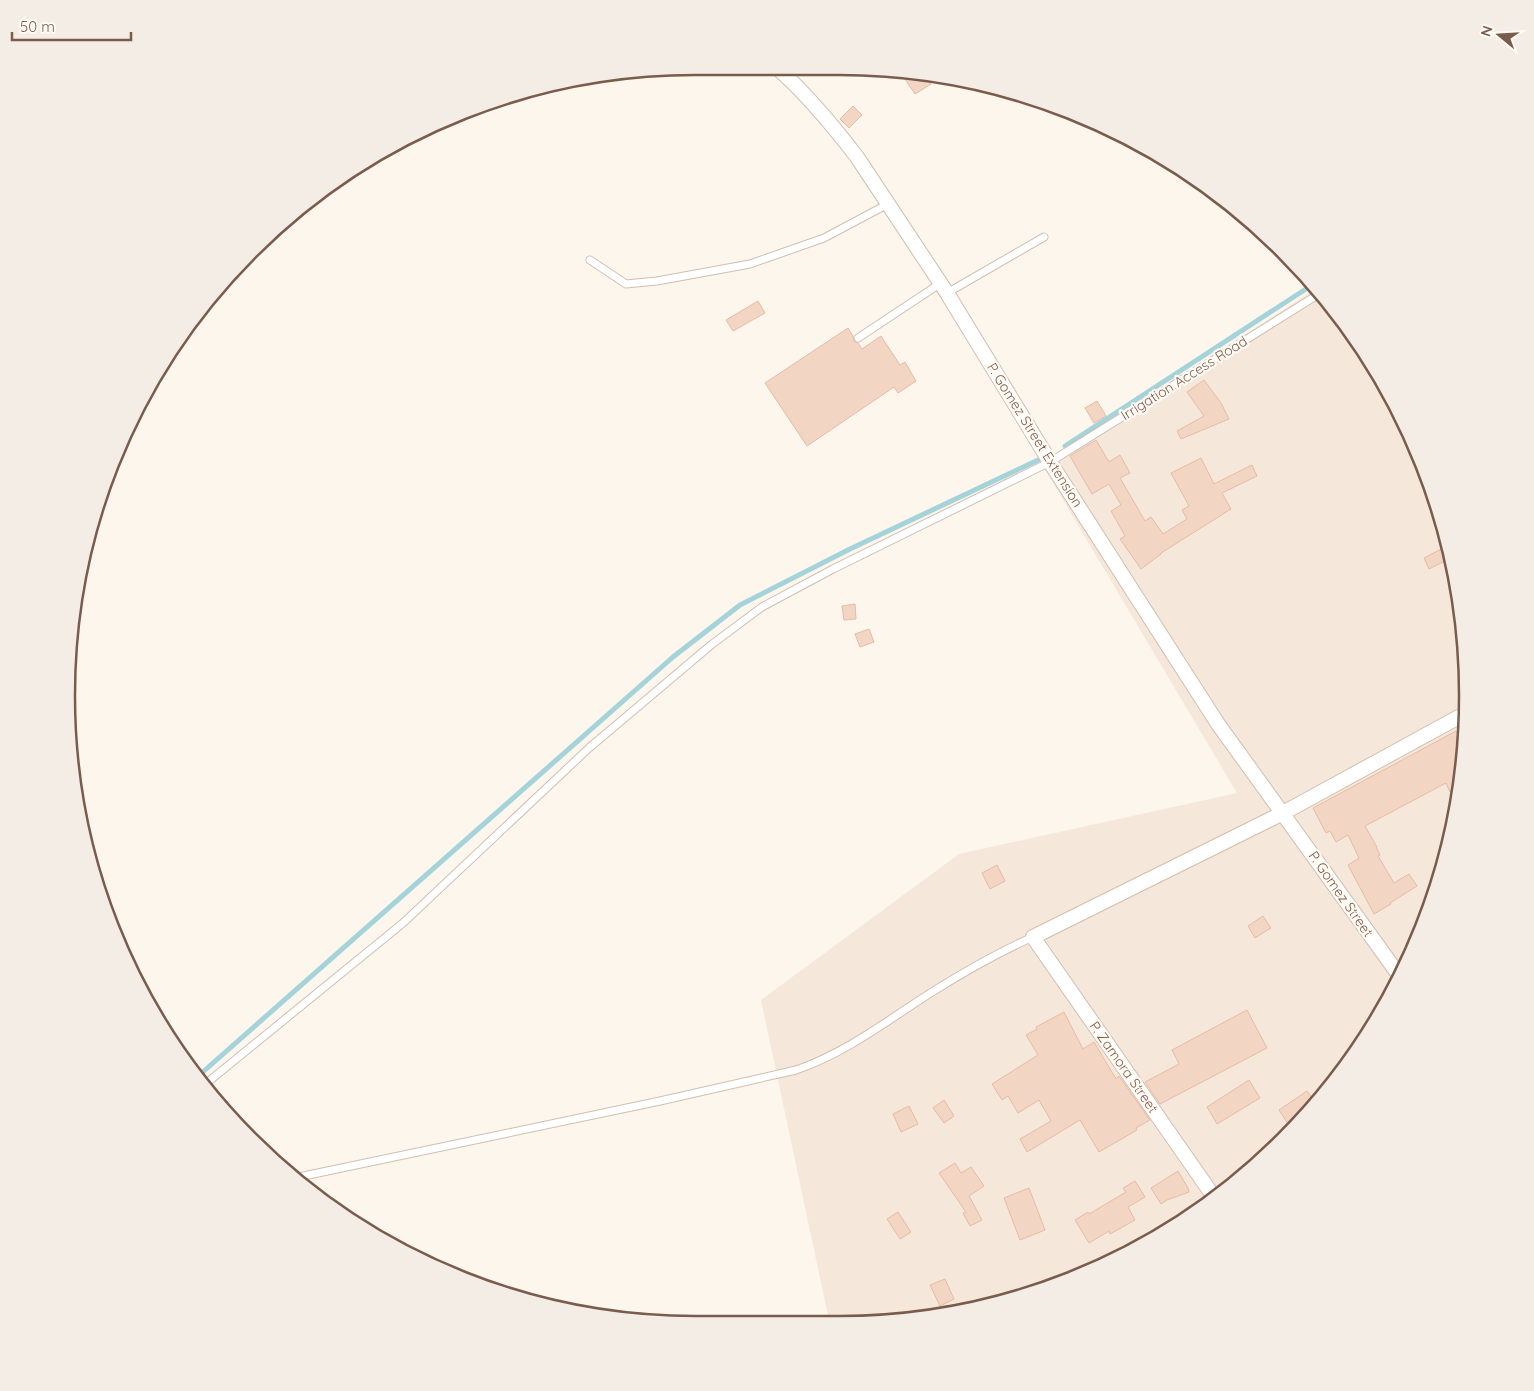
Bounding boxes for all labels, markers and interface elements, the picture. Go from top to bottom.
scale bar [12,10,131,42]
north arrow [1474,10,1524,60]
text: 50 m [20,17,55,36]
text: N [1476,23,1497,39]
street label: Irrigation Access Road [1117,332,1251,424]
street label: P. Gomez Street Extension [983,359,1087,511]
street label: P. Gomez Street [1305,847,1377,941]
street label: P. Zamora Street [1086,1018,1162,1117]

